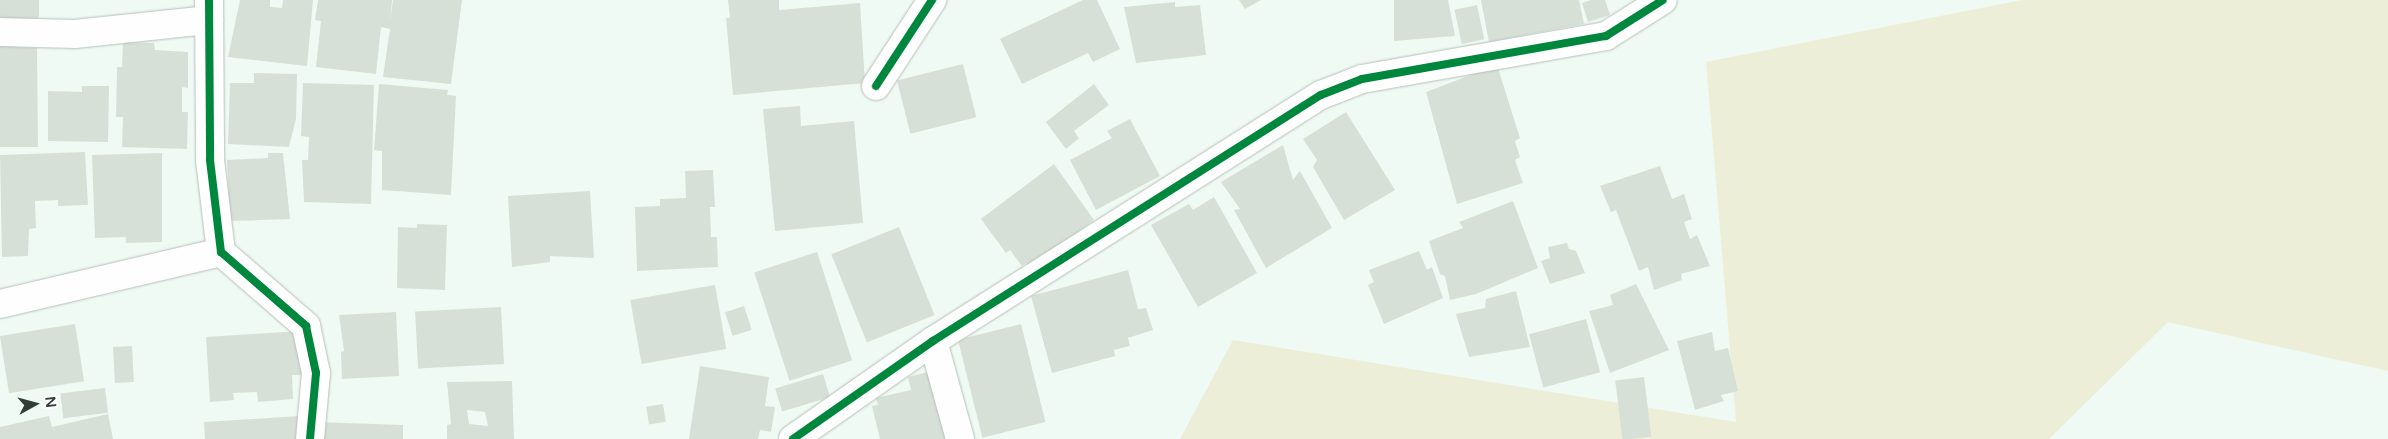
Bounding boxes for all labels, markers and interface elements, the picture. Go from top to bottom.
north arrow [10,379,60,429]
text: N [41,395,60,409]

